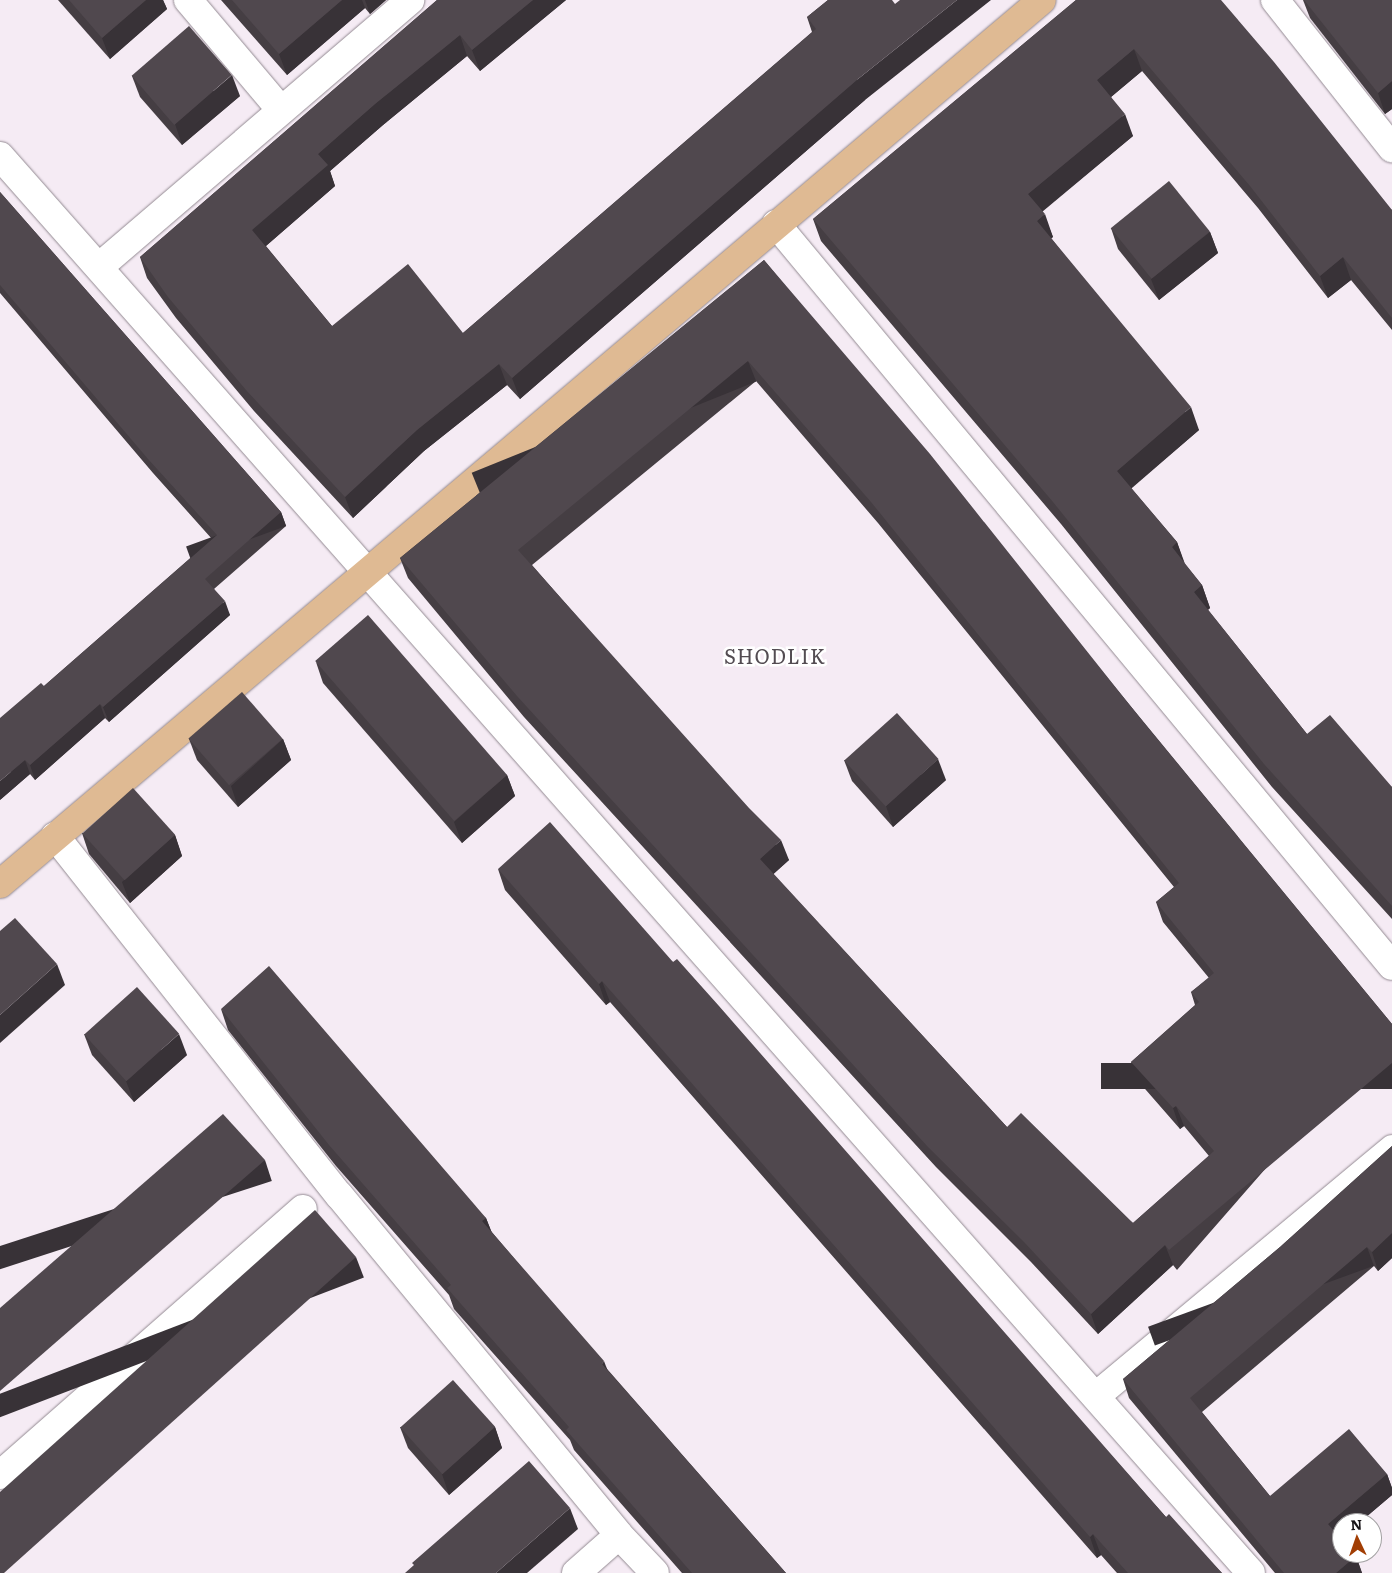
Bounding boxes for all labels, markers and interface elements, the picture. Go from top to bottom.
district label: SHODLIK [723,643,827,667]
north arrow [1332,1513,1382,1563]
text: N [1350,1514,1363,1534]

